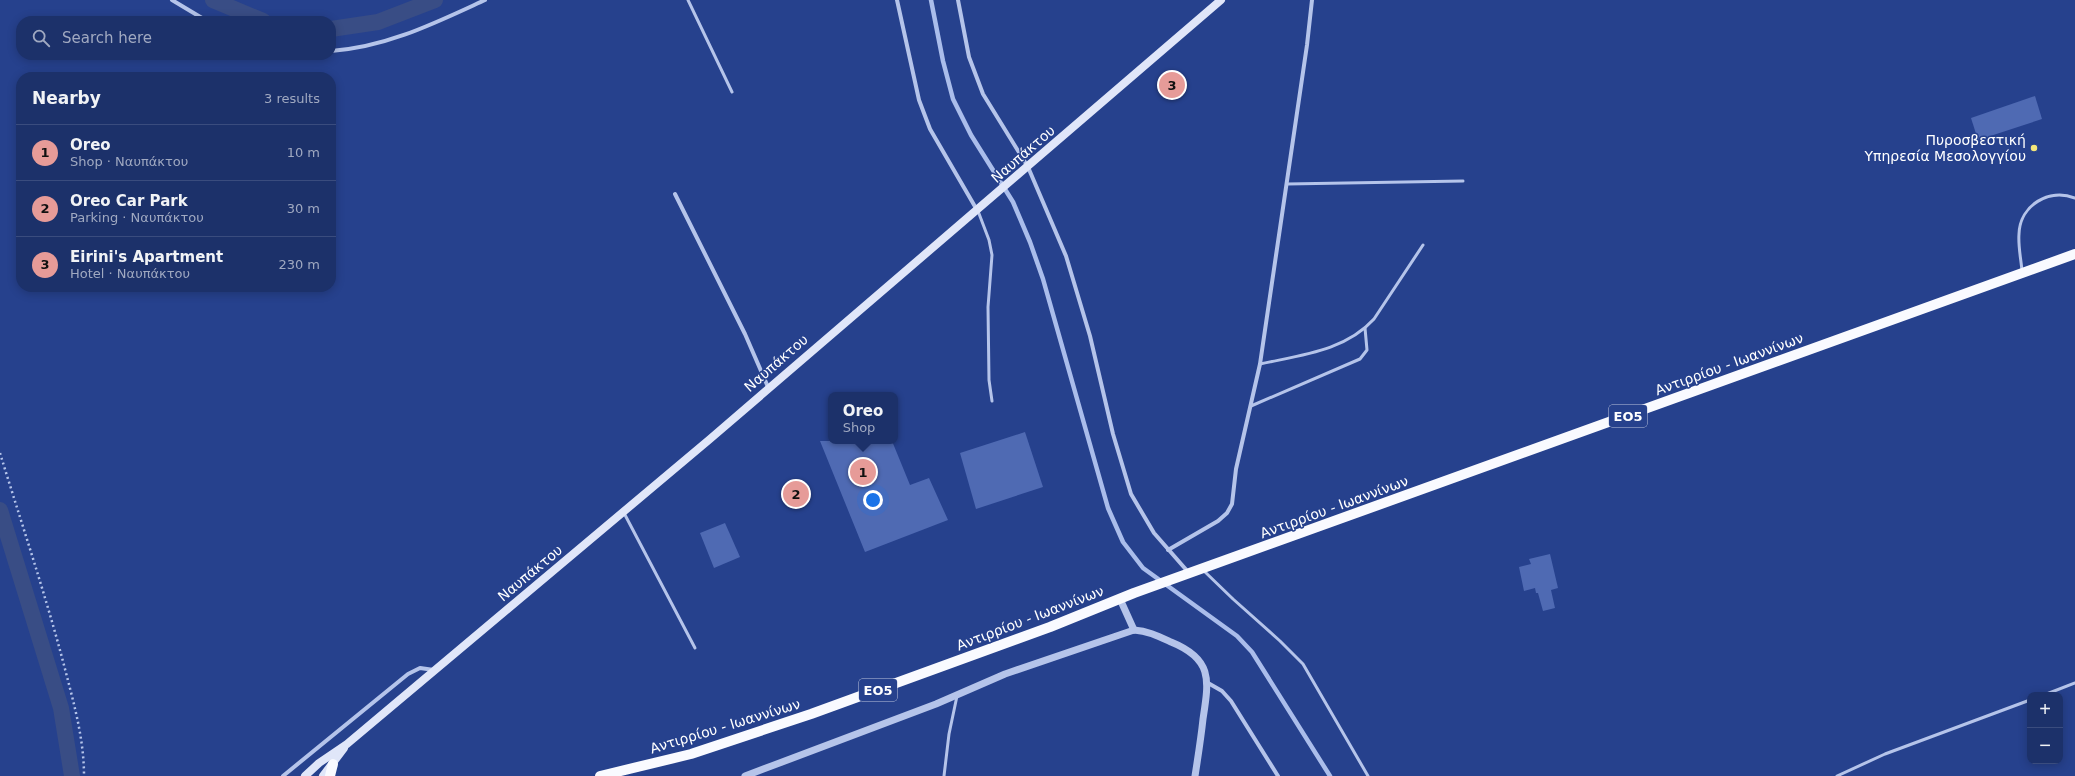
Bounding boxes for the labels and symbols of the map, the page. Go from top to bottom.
pin: 3 [1159,70,1185,100]
street label: Ναυπάκτου [988,122,1058,186]
place label: Πυροσβεστική Υπηρεσία Μεσολογγίου [1863,132,2026,164]
marker: Πυροσβεστική Υπηρεσία Μεσολογγίου [2029,143,2039,153]
street label: Αντιρρίου - Ιωαννίνων [1653,330,1805,398]
street label: Ναυπάκτου [741,331,811,395]
road number: ΕΟ5 [1609,405,1647,427]
pin: 1 [850,457,876,487]
street label: Αντιρρίου - Ιωαννίνων [1258,473,1410,541]
pin: 2 [783,479,809,509]
your location [863,490,883,510]
street label: Ναυπάκτου [495,542,565,604]
street label: Αντιρρίου - Ιωαννίνων [954,582,1106,654]
road number: ΕΟ5 [859,679,897,701]
street label: Αντιρρίου - Ιωαννίνων [648,695,802,757]

